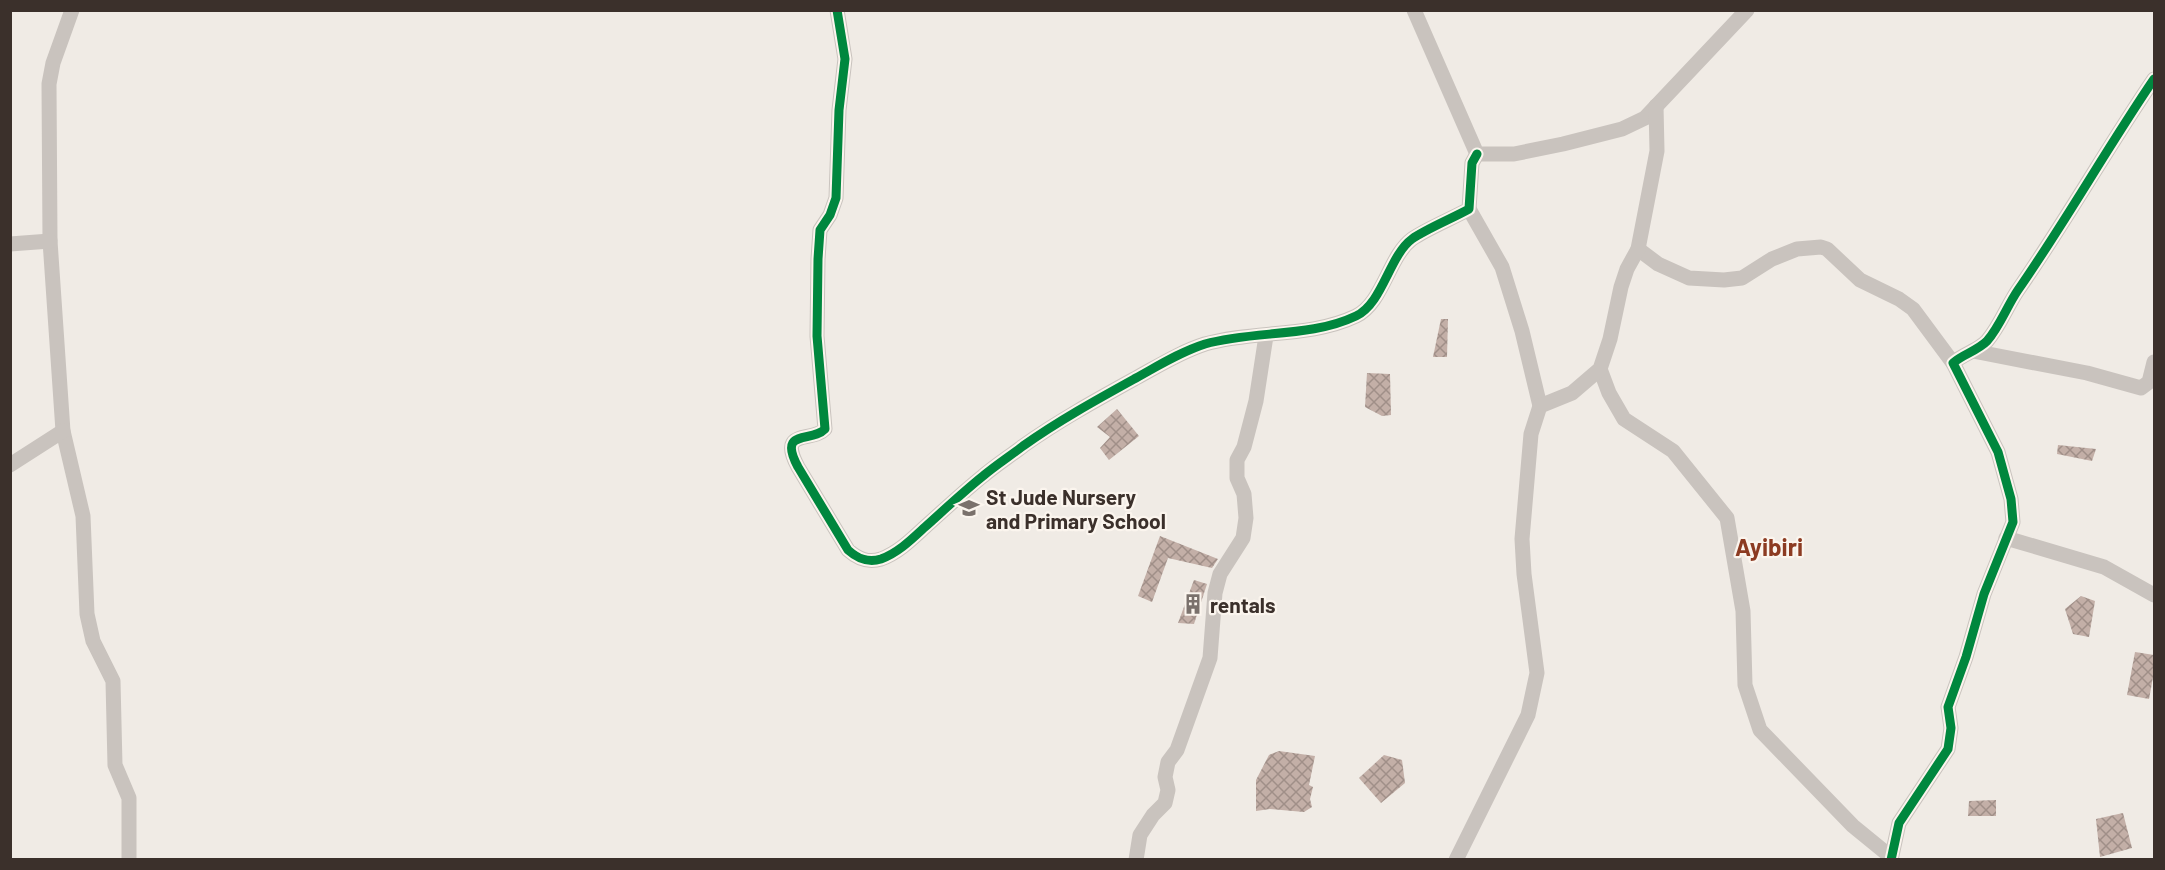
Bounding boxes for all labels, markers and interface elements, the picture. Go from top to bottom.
place label: St Jude Nursery and Primary School [986,484,1166,533]
school or university icon: St Jude Nursery and Primary School [957,496,981,520]
district label: Ayibiri [1735,532,1803,561]
building icon: rentals [1181,592,1205,616]
place label: rentals [1210,592,1275,617]

